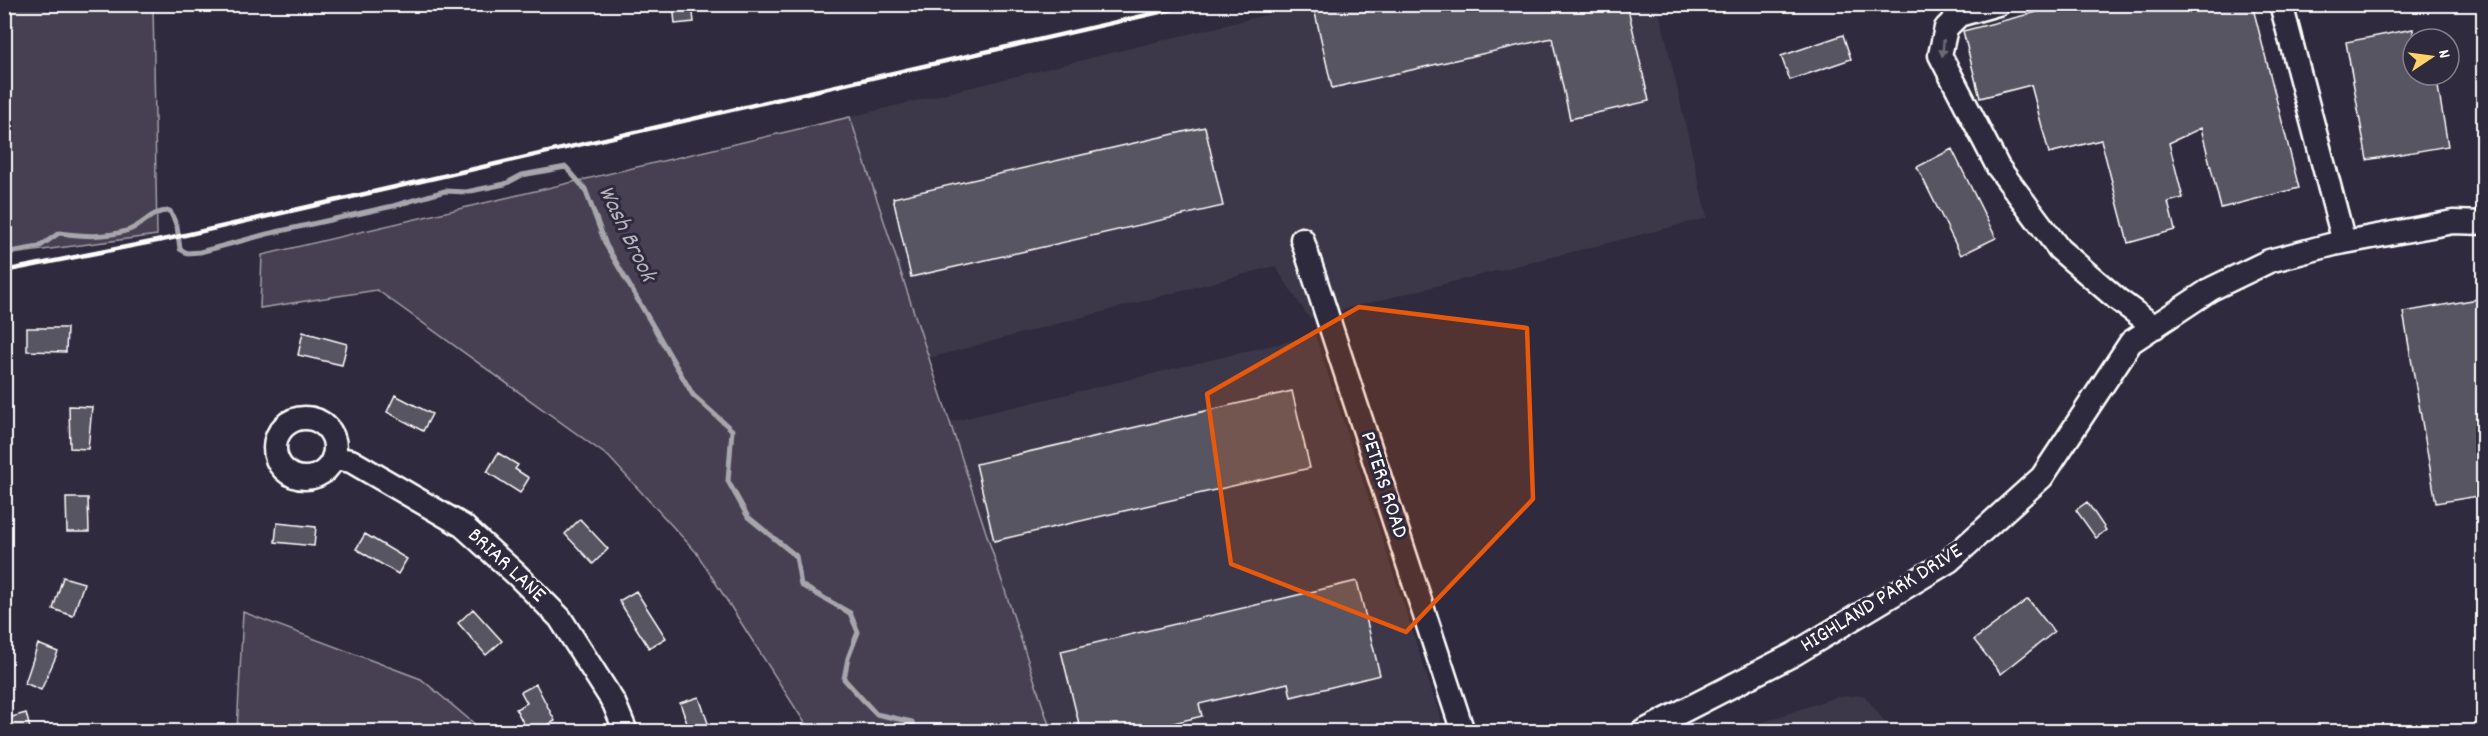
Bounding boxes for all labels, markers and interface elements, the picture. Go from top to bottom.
north arrow [2401,27,2461,87]
one-way arrow [1938,39,1948,58]
text: N [2431,48,2455,61]
water label: Wash Brook [588,180,665,290]
street label: PETERS ROAD [1351,427,1415,543]
street label: BRIAR LANE [460,521,552,611]
street label: HIGHLAND PARK DRIVE [1795,537,1969,661]

